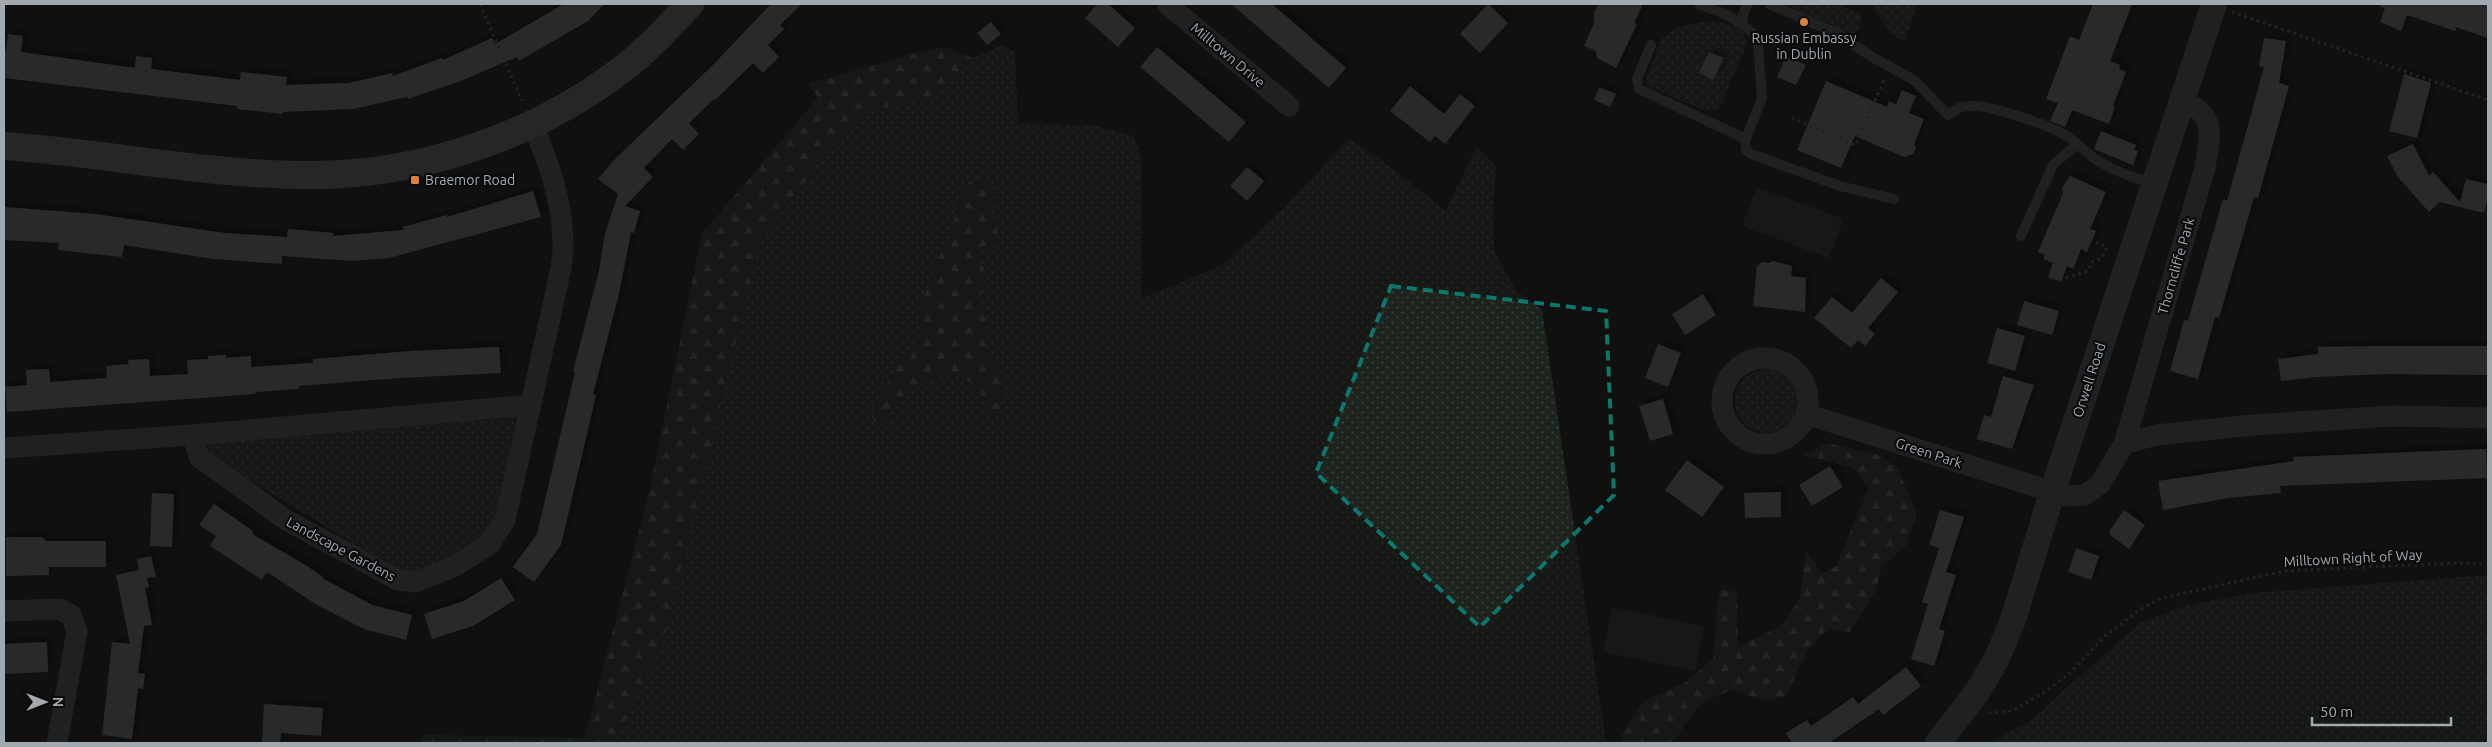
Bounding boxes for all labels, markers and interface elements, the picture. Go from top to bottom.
marker: Russian Embassy in Dublin [1798,16,1810,28]
street label: Milltown Drive [1188,19,1268,91]
place label: Russian Embassy in Dublin [1752,30,1857,62]
place label: Braemor Road [425,172,515,188]
marker: Braemor Road [409,174,421,186]
street label: Thorncliffe Park [2154,216,2198,316]
street label: Orwell Road [2069,341,2109,419]
street label: Green Park [1894,435,1964,471]
street label: Landscape Gardens [284,513,398,585]
street label: Milltown Right of Way [2283,546,2423,570]
north arrow [20,677,70,727]
scale bar [2312,694,2451,726]
text: N [50,697,66,707]
text: 50 m [2320,703,2353,720]

